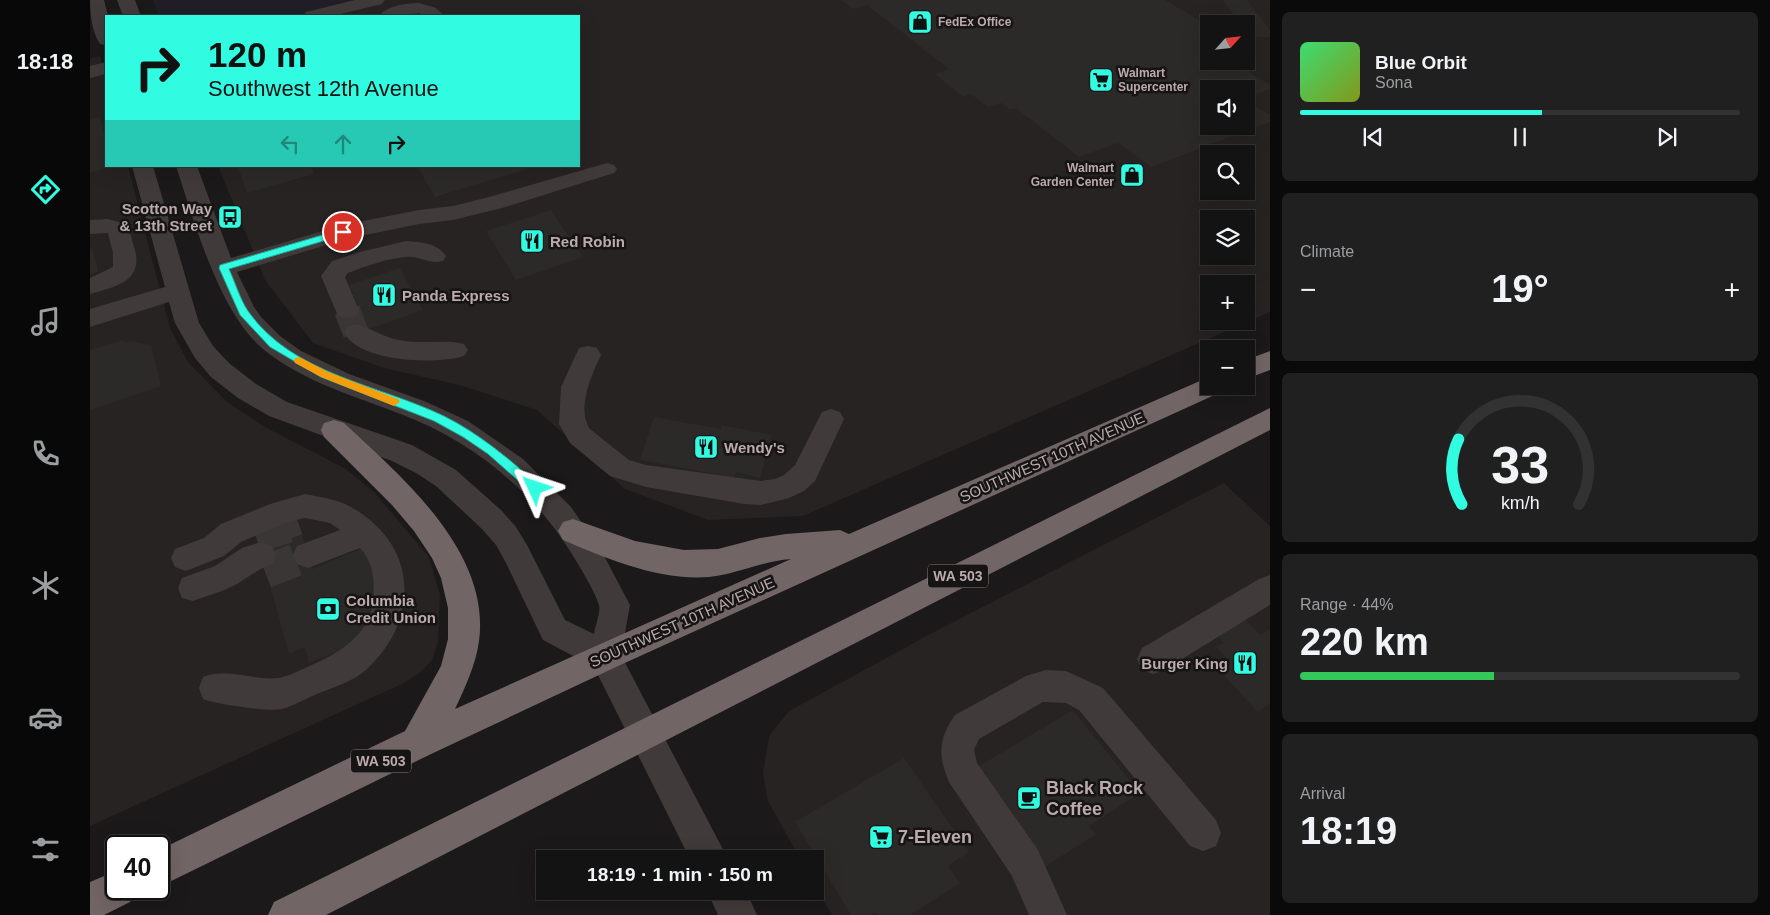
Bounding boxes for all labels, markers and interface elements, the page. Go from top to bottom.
shop icon: FedEx Office [907,9,933,35]
place label: FedEx Office [938,15,1012,29]
north arrow [1200,15,1255,70]
map controls [1200,15,1255,395]
icon: right [125,35,190,100]
text: 120 m [208,35,307,74]
text: 18:18 [17,49,73,74]
text: Blue Orbit [1375,52,1467,73]
place label: Walmart Supercenter [1118,66,1188,94]
supermarket icon: Walmart Supercenter [1088,67,1114,93]
text: Sona [1375,74,1412,91]
text: Southwest 12th Avenue [208,76,439,101]
button: sound [1200,80,1255,135]
icon: previous [1359,123,1387,151]
icon: pause [1506,123,1534,151]
icon: next [1653,123,1681,151]
icon: left [276,130,304,158]
icon: ahead [329,130,357,158]
icon: right [382,130,410,158]
button: search [1200,145,1255,200]
place label: Walmart Garden Center [1031,161,1114,189]
shop icon: Walmart Garden Center [1119,162,1145,188]
icon: directions [28,172,63,207]
place label: Scotton Way & 13th Street [119,200,213,234]
bus stop icon: Scotton Way & 13th Street [217,204,243,230]
button: layers [1200,210,1255,265]
pin [322,211,364,253]
icon: arrive [329,218,357,246]
restaurant icon: Red Robin [519,228,545,254]
place label: Red Robin [550,233,625,250]
text: Climate [1300,243,1354,260]
text: 19° [1491,268,1549,310]
text: − [1300,274,1316,305]
text: + [1724,274,1740,305]
button: + [1200,275,1255,330]
restaurant icon: Panda Express [371,282,397,308]
place label: Panda Express [402,287,510,304]
icon: music [28,304,63,339]
button: − [1200,340,1255,395]
street label: SOUTHWEST 10TH AVENUE [957,408,1147,506]
restaurant icon: Wendy's [693,434,719,460]
icon: phone [28,436,63,471]
text: 33 [1491,436,1549,494]
place label: Wendy's [724,439,785,456]
position arrow [508,461,560,513]
text: km/h [1501,493,1539,513]
road number: WA 503 [928,564,988,588]
icon: climate [28,568,63,603]
street label: SOUTHWEST 10TH AVENUE [587,573,777,671]
place label: Columbia Credit Union [346,592,436,626]
bank icon: Columbia Credit Union [315,596,341,622]
text: Range · 44% [1300,596,1393,613]
text: 220 km [1300,621,1429,663]
restaurant icon: Burger King [1232,650,1258,676]
place label: Burger King [1141,655,1228,672]
icon: car [28,700,63,735]
road number: WA 503 [351,749,411,772]
place label: Black Rock Coffee [1046,778,1144,819]
cafe icon: Black Rock Coffee [1016,785,1042,811]
text: Arrival [1300,785,1345,802]
text: 18:19 [1300,810,1397,852]
supermarket icon: 7-Eleven [868,824,894,850]
place label: 7-Eleven [898,827,972,847]
icon: filters [28,832,63,867]
speed limit sign: 40 [105,835,170,900]
text: 18:19 · 1 min · 150 m [587,864,773,885]

